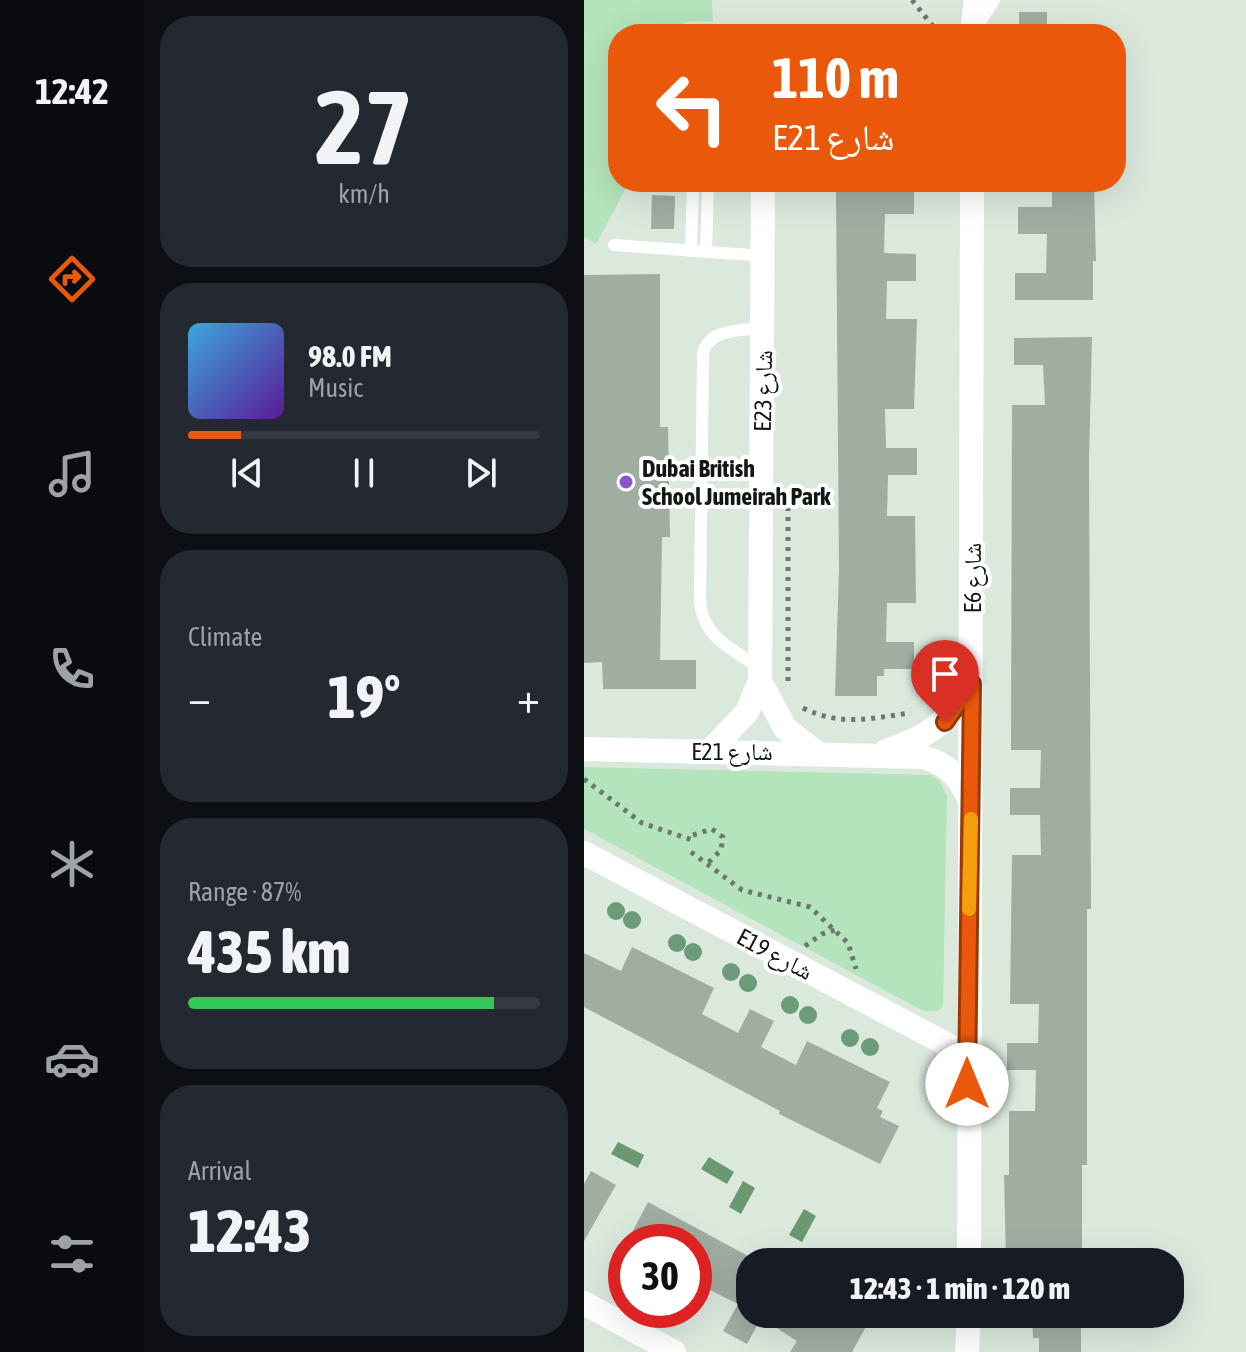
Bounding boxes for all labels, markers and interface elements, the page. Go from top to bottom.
text: 110 m [772,46,899,110]
icon: left [640,56,744,160]
text: 27 [315,67,413,186]
text: 12:42 [35,70,109,112]
text: E21 شارع [772,116,895,158]
text: km/h [338,179,390,209]
icon: directions [44,251,100,307]
text: 98.0 FM [308,339,392,373]
street label: E23 شارع [749,350,779,432]
text: Music [308,373,363,403]
icon: music [44,446,100,502]
icon: previous [225,451,269,495]
icon: pause [342,451,386,495]
icon: next [459,451,503,495]
place label: Dubai British School Jumeirah Park [642,455,831,510]
marker: Dubai British School Jumeirah Park [617,473,635,491]
street label: E6 شارع [959,543,988,613]
text: Climate [188,622,262,652]
pin [911,640,979,722]
icon: phone [44,641,100,697]
icon: arrive [923,652,967,696]
text: 19° [328,662,400,731]
text: − [188,672,211,722]
text: + [517,672,540,722]
street label: E21 شارع [691,738,773,767]
icon: climate [44,836,100,892]
text: Range · 87% [188,877,301,907]
text: 435 km [188,917,350,986]
street label: E19 شارع [732,923,817,987]
icon: car [44,1031,100,1087]
position arrow [925,1042,1009,1126]
text: Arrival [188,1156,252,1186]
text: 12:43 [188,1196,311,1265]
speed limit sign: 30 [608,1224,712,1328]
icon: filters [44,1226,100,1282]
text: 12:43 · 1 min · 120 m [850,1271,1070,1305]

